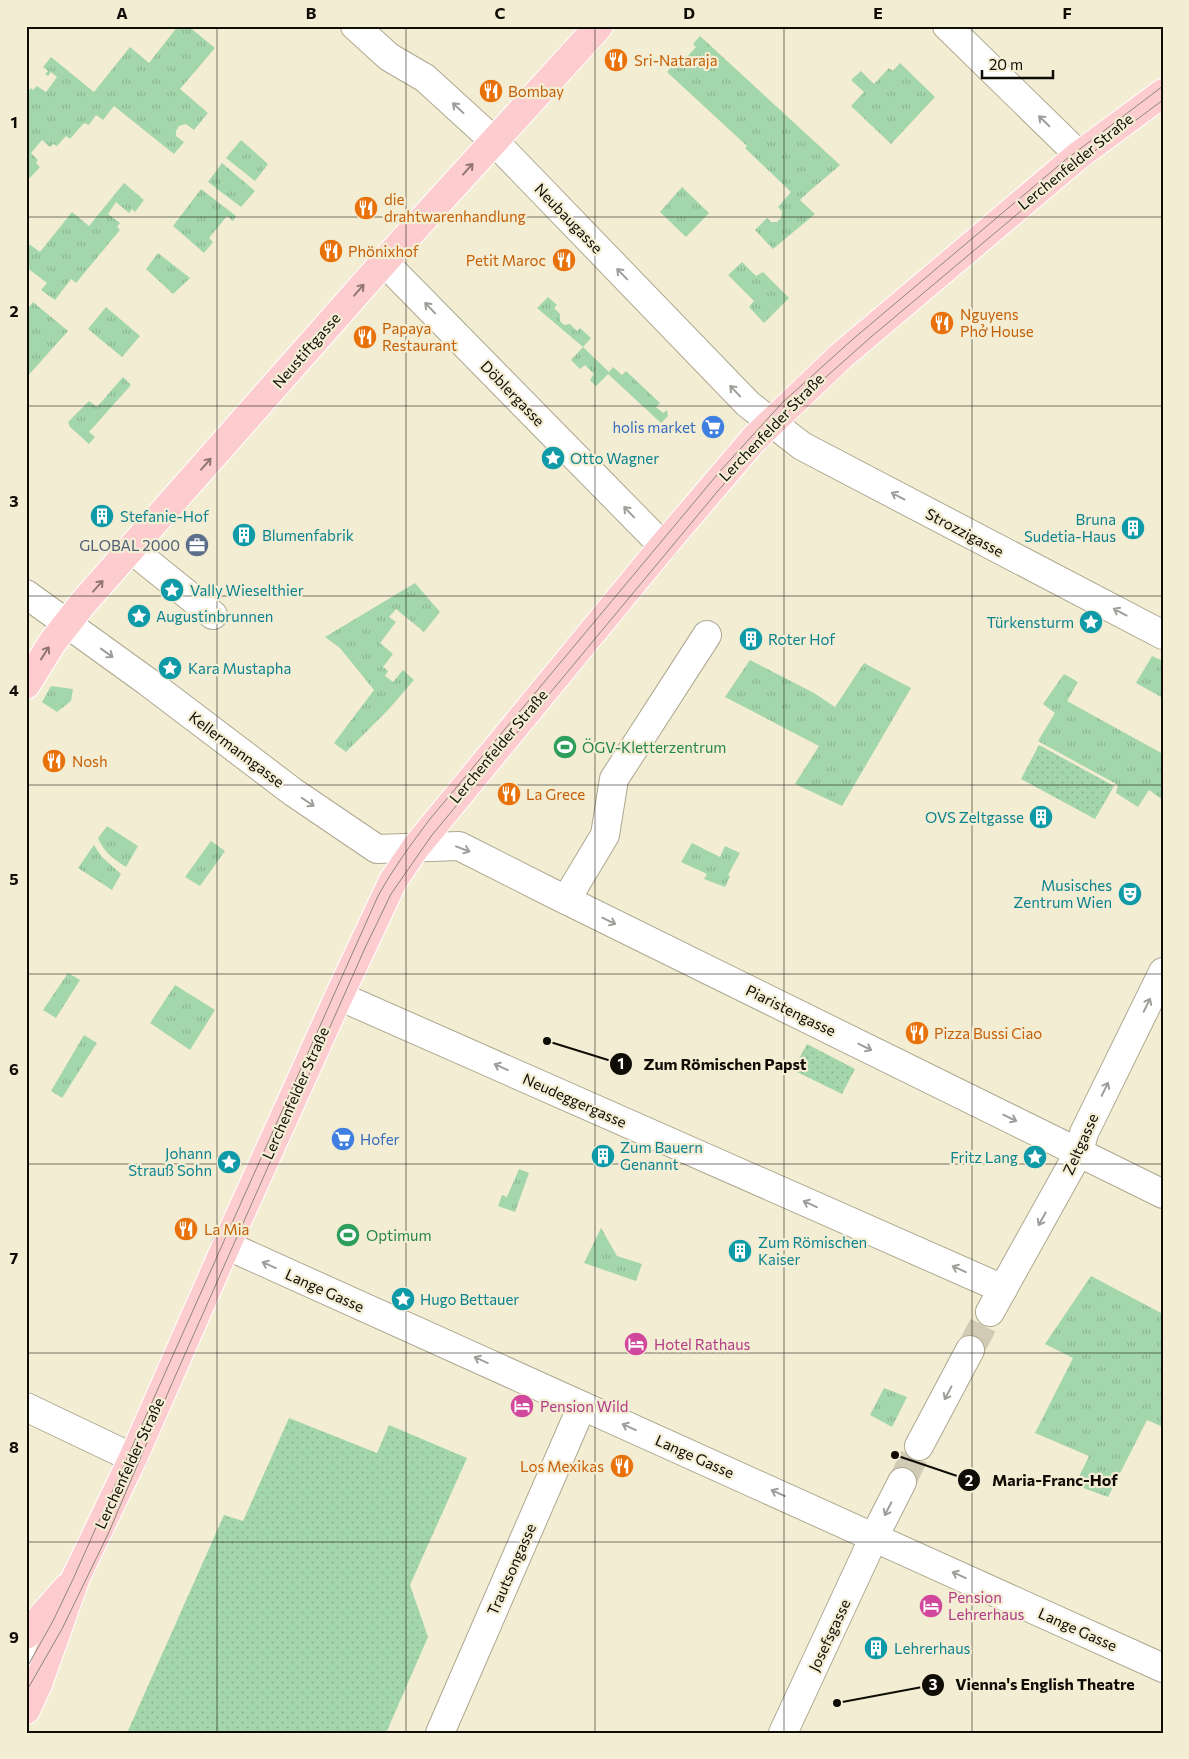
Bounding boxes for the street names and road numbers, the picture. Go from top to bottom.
street label: Lerchenfelder Straße [1014,109,1136,213]
street label: Neubaugasse [531,179,607,257]
street label: Neustiftgasse [268,309,344,391]
street label: Döblergasse [477,357,549,430]
street label: Lerchenfelder Straße [715,369,827,485]
street label: Strozzigasse [923,504,1007,560]
street label: Lerchenfelder Straße [445,685,551,807]
street label: Kellermanngasse [186,707,288,791]
street label: Piaristengasse [743,980,839,1040]
street label: Lerchenfelder Straße [258,1024,332,1162]
street label: Neudeggergasse [520,1069,630,1131]
street label: Zeltgasse [1058,1110,1102,1178]
street label: Lange Gasse [283,1265,367,1315]
street label: Lerchenfelder Straße [91,1394,167,1532]
street label: Lange Gasse [653,1431,737,1481]
street label: Trautsongasse [483,1520,539,1618]
street label: Josefsgasse [804,1596,854,1674]
street label: Lange Gasse [1036,1604,1120,1654]

